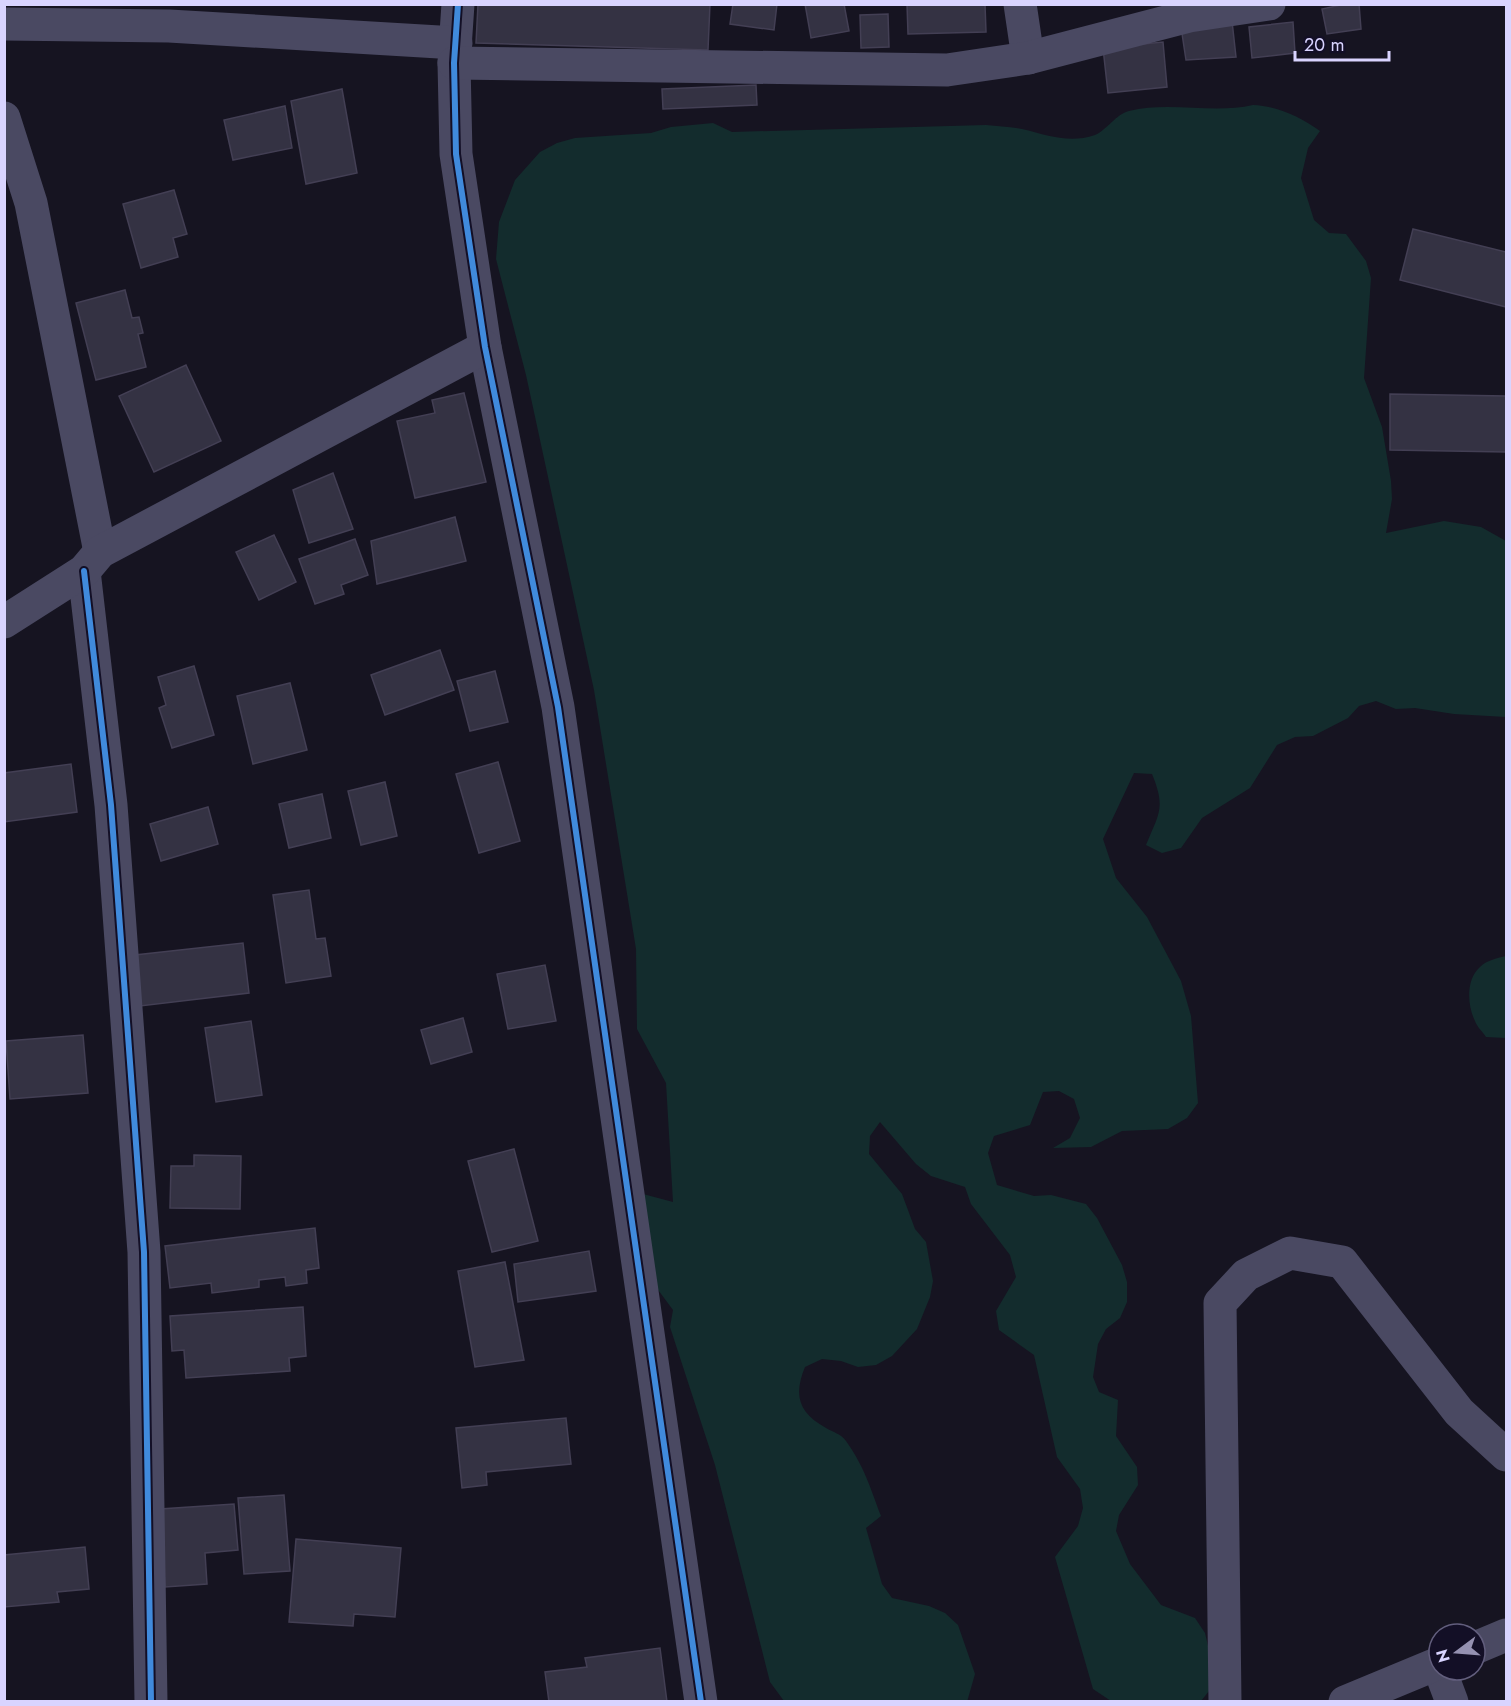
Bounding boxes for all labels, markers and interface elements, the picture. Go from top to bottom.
scale bar [1295,24,1390,62]
text: 20 m [1304,32,1344,58]
north arrow [1427,1622,1487,1682]
text: N [1430,1647,1456,1665]

